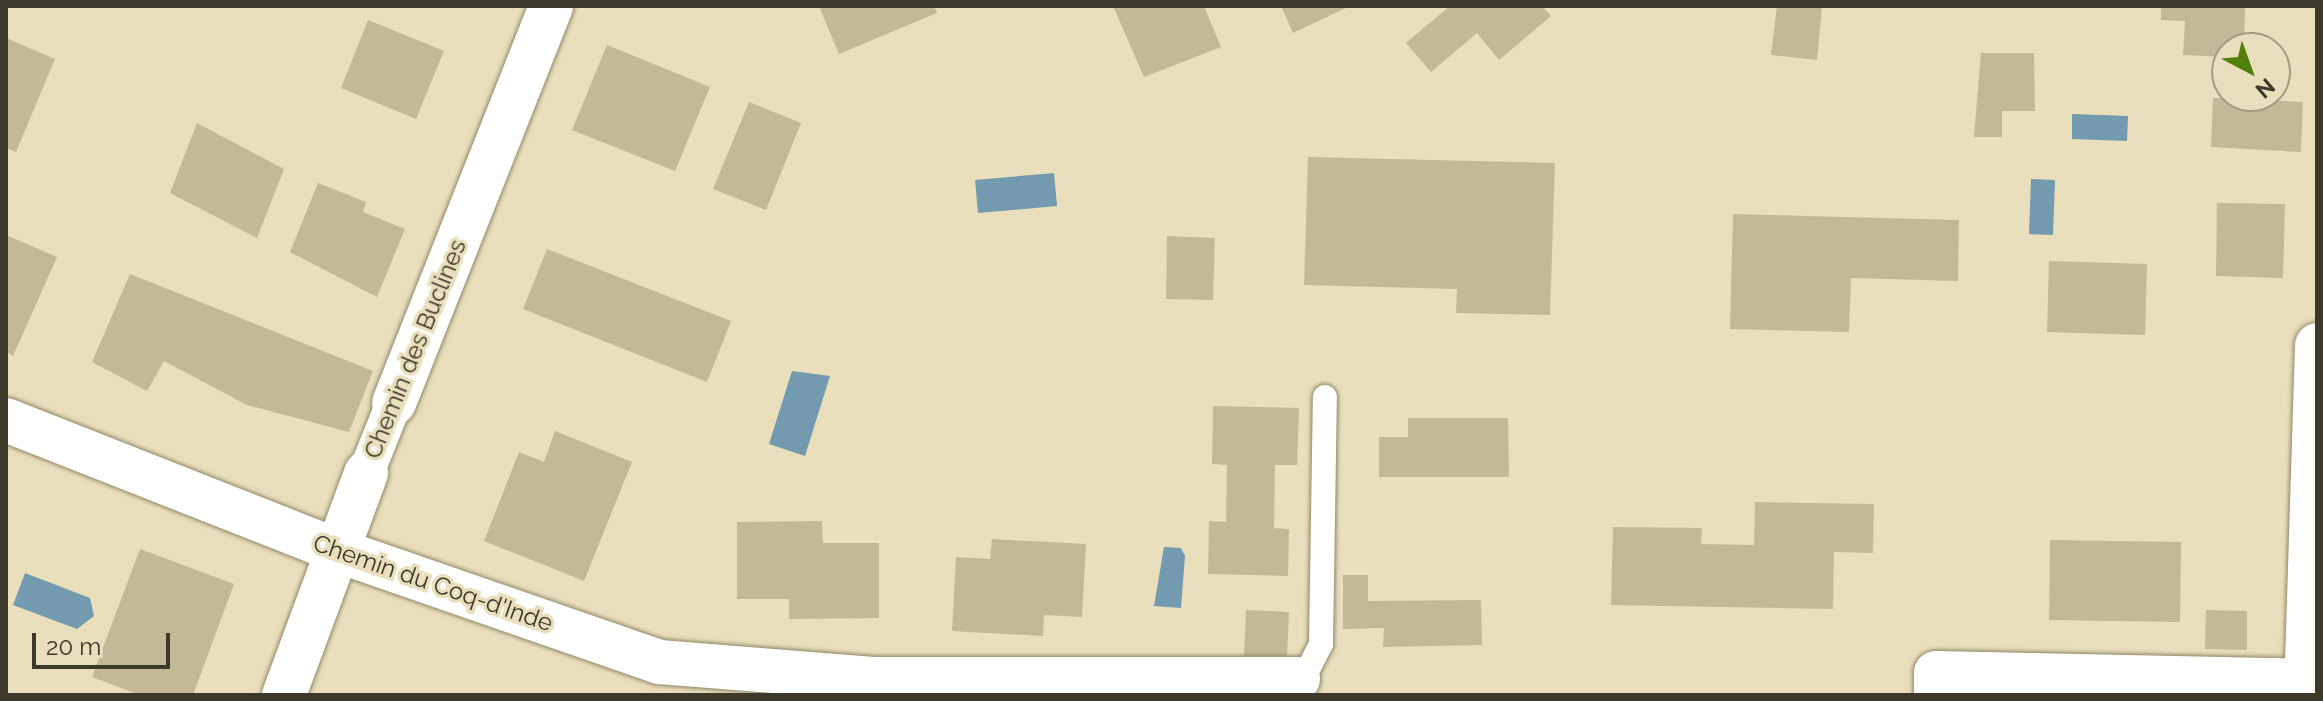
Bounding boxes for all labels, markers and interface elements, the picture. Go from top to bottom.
north arrow [2211,32,2291,112]
text: N [2251,73,2280,104]
street label: Chemin des Buclines [358,235,472,463]
street label: Chemin du Coq-d'Inde [309,528,557,638]
scale bar [36,617,174,667]
text: 20 m [46,632,101,661]

